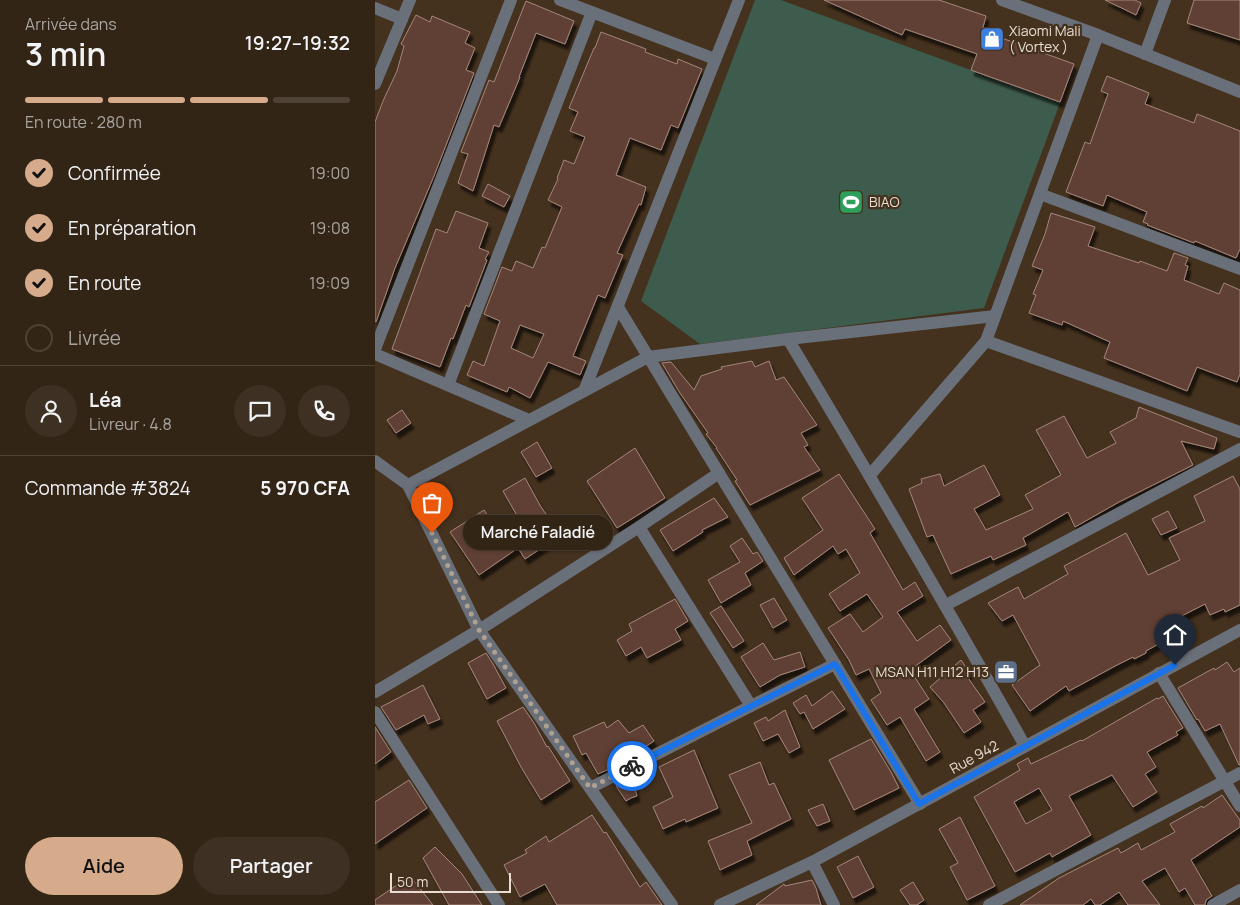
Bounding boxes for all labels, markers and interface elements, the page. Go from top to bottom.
text: Arrivée dans [25,13,117,35]
place label: Xiaomi Mali ( Vortex ) [1009,21,1081,56]
shop icon: Xiaomi Mali ( Vortex ) [979,26,1005,52]
text: 19:27–19:32 [245,30,350,56]
text: 3 min [25,32,106,76]
text: En route · 280 m [25,111,142,133]
icon: check [25,159,53,187]
text: Confirmée [68,160,161,186]
text: 19:00 [310,162,350,184]
sports icon: BIAO [838,189,864,215]
place label: BIAO [869,192,900,211]
icon: check [25,214,53,242]
text: En préparation [68,215,196,241]
text: 19:08 [310,217,350,239]
icon: check [25,269,53,297]
text: En route [68,270,141,296]
text: 19:09 [309,272,350,294]
text: Livrée [68,325,121,351]
button: person [25,385,77,437]
button: chat [234,385,286,437]
button: phone [298,385,350,437]
text: Léa [89,387,121,413]
text: Livreur · 4.8 [89,413,172,435]
text: Commande #3824 [25,475,191,501]
text: 5 970 CFA [260,475,350,501]
pin [411,482,453,533]
icon: bag [418,489,446,517]
callout: Marché Faladié [462,516,612,550]
text: Marché Faladié [481,521,595,543]
pin [1154,614,1196,665]
icon: home [1161,621,1189,649]
office icon: MSAN H11 H12 H13 [993,659,1019,685]
place label: MSAN H11 H12 H13 [875,662,989,681]
street label: Rue 942 [946,735,1002,778]
courier [607,741,657,791]
icon: bike [618,752,646,780]
button: Aide [25,837,183,895]
button: Partager [193,837,350,895]
scale bar [390,870,511,893]
text: 50 m [397,872,428,891]

